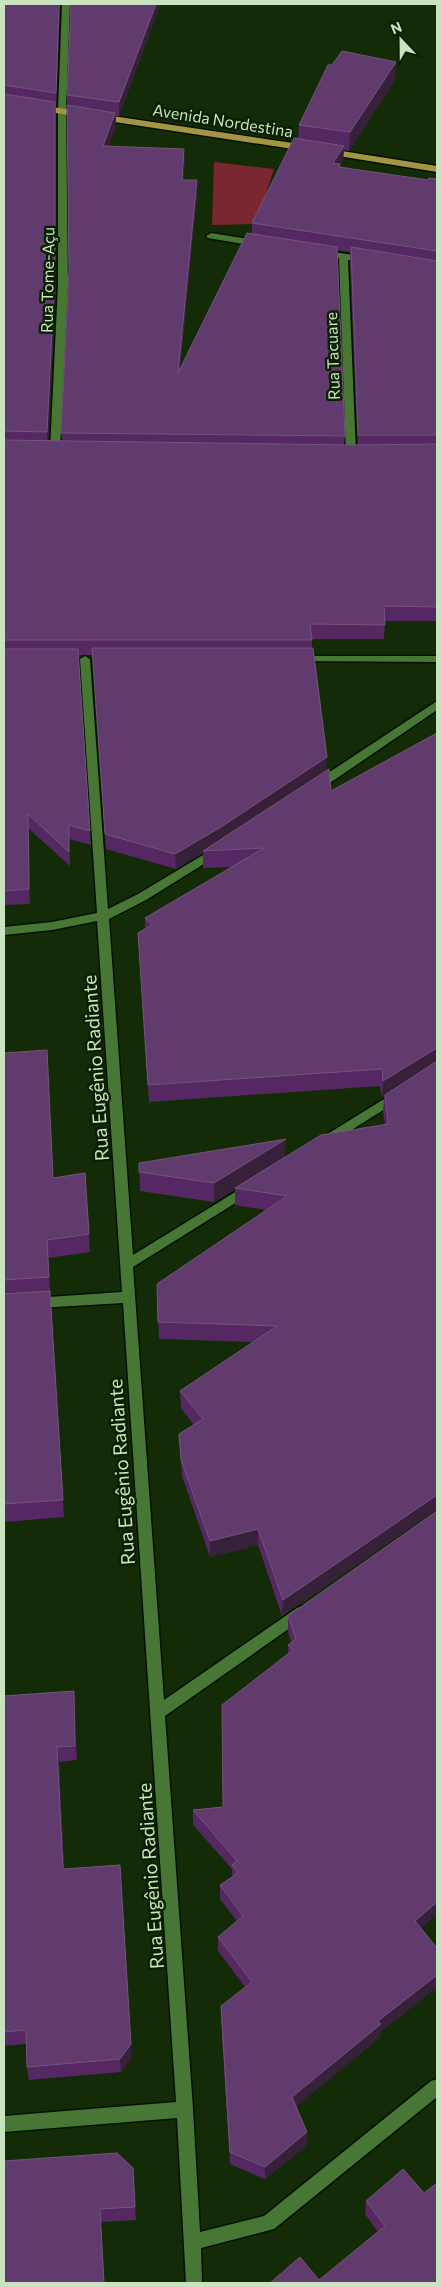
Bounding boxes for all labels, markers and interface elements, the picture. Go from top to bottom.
north arrow [376,15,426,65]
text: N [388,18,404,37]
street label: Avenida Nordestina [152,100,294,140]
street label: Rua Tome-Açu [37,227,57,333]
street label: Rua Tacuare [321,312,343,400]
street label: Rua Eugênio Radiante [77,974,113,1162]
street label: Rua Eugênio Radiante [103,1378,139,1566]
street label: Rua Eugênio Radiante [132,1782,168,1970]

